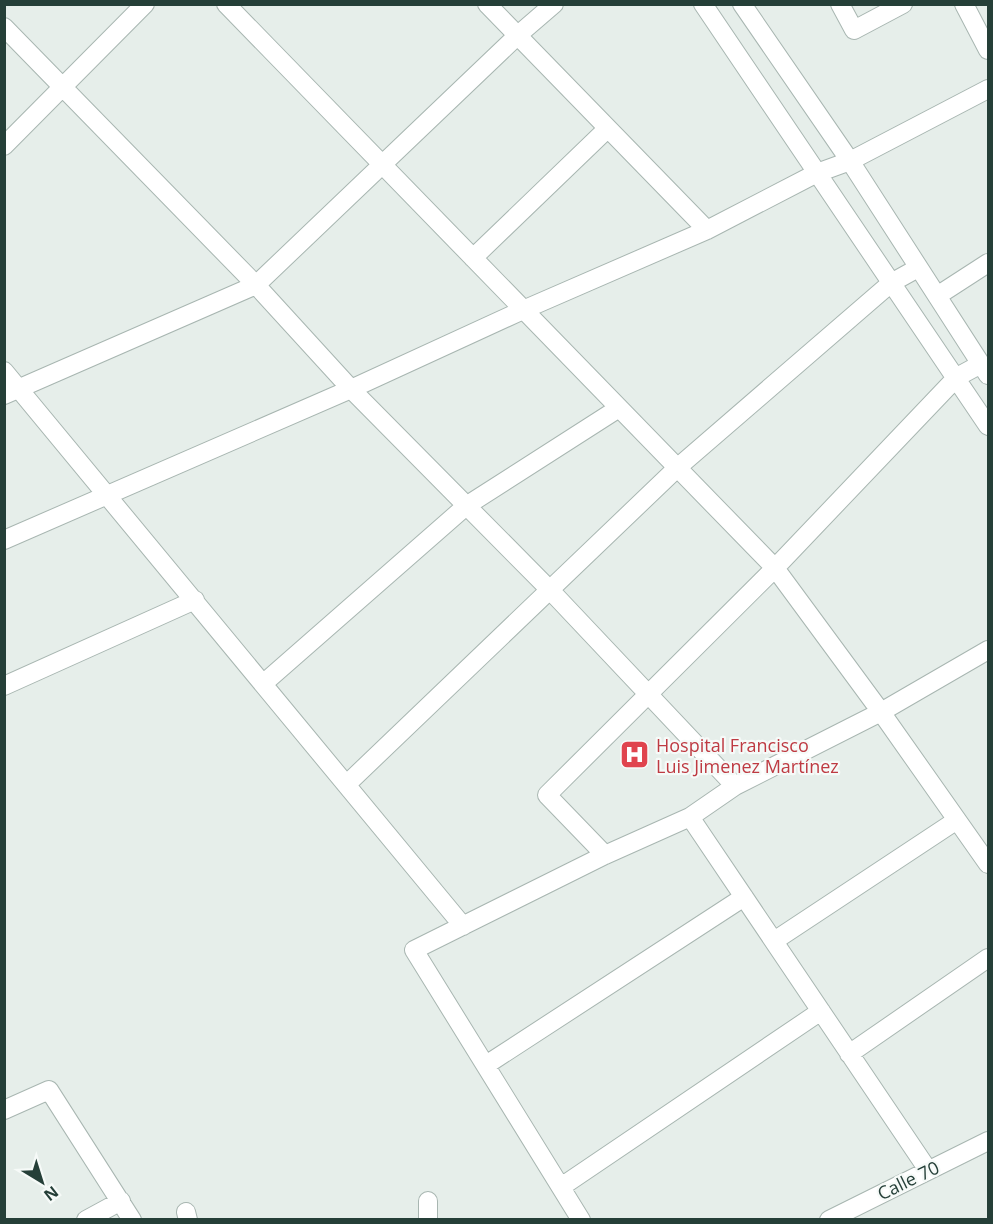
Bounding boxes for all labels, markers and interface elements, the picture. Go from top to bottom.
place label: Hospital Francisco Luis Jimenez Martínez [656,733,839,778]
hospital icon: Hospital Francisco Luis Jimenez Martínez [619,739,651,771]
north arrow [12,1152,72,1212]
street label: Calle 70 [873,1155,943,1205]
text: N [39,1181,63,1206]

